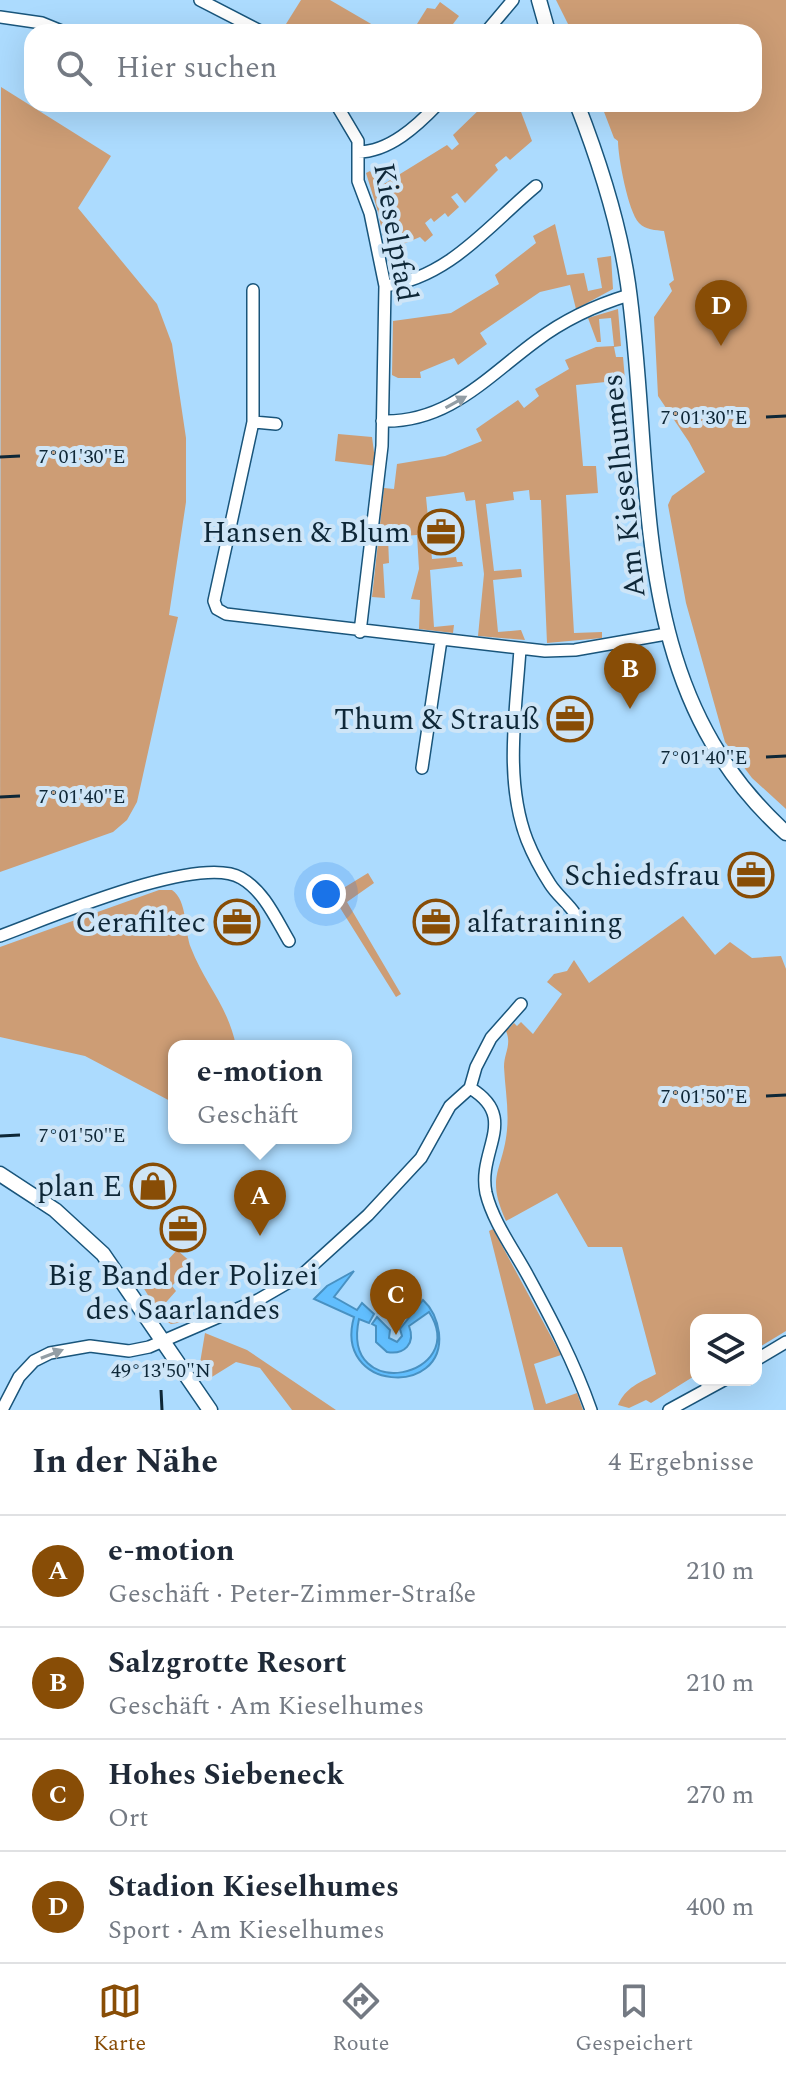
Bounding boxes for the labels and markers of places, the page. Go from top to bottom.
pin: D [695,280,747,346]
office icon: Hansen & Blum [417,508,465,556]
place label: Hansen & Blum [202,510,410,556]
pin: B [604,643,656,709]
office icon: Thum & Strauß [546,695,594,743]
place label: Thum & Strauß [334,697,539,743]
office icon: Schiedsfrau [727,851,775,899]
place label: Schiedsfrau [564,853,720,899]
office icon: Cerafiltec [213,898,261,946]
office icon: alfatraining [412,898,460,946]
place label: Cerafiltec [75,900,206,946]
place label: alfatraining [467,900,623,946]
shop icon: plan E [129,1162,177,1210]
place label: plan E [37,1164,122,1210]
pin: A [234,1170,286,1236]
office icon: Big Band der Polizei des Saarlandes [159,1205,207,1253]
place label: Big Band der Polizei des Saarlandes [48,1253,318,1333]
pin: C [370,1269,422,1335]

